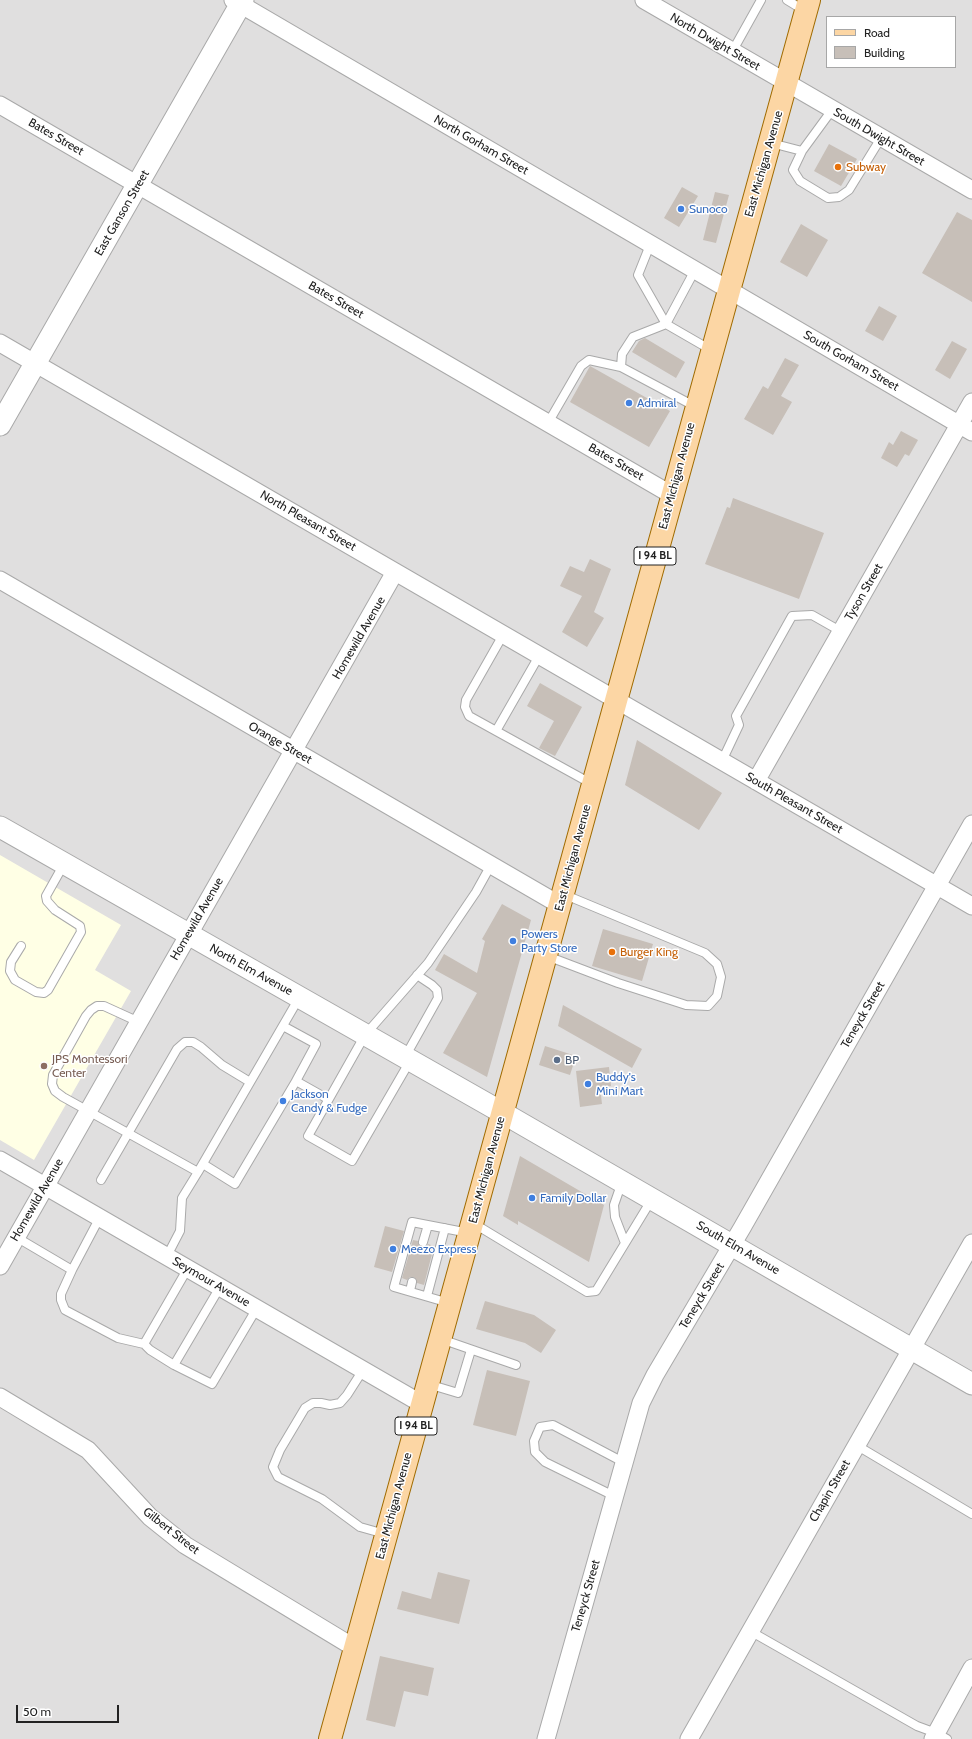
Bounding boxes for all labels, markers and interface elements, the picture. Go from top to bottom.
street label: North Dwight Street [667,10,763,74]
legend [826,16,956,68]
text: Road [864,25,890,40]
text: Building [864,45,905,60]
street label: South Dwight Street [831,105,927,169]
street label: East Michigan Avenue [742,109,786,219]
street label: North Gorham Street [431,112,531,178]
street label: Bates Street [26,115,86,159]
place label: Subway [846,160,886,174]
marker: Subway [833,162,843,172]
street label: East Ganson Street [92,168,152,258]
place label: Sunoco [689,202,727,216]
marker: Sunoco [676,204,686,214]
street label: Bates Street [306,278,366,322]
street label: South Gorham Street [801,328,901,394]
place label: Admiral [637,396,676,410]
marker: Admiral [624,398,634,408]
street label: East Michigan Avenue [656,421,698,531]
street label: Bates Street [586,440,646,484]
street label: North Pleasant Street [257,488,359,554]
road number: I 94 BL [634,547,676,565]
street label: Tyson Street [842,561,886,623]
street label: Homewild Avenue [330,594,388,682]
street label: Orange Street [246,719,314,767]
street label: South Pleasant Street [743,769,845,837]
street label: East Michigan Avenue [552,803,594,913]
street label: Homewild Avenue [168,875,226,963]
place label: Powers Party Store [521,927,577,955]
marker: Powers Party Store [508,936,518,946]
street label: North Elm Avenue [207,941,295,999]
place label: Burger King [620,945,678,959]
marker: Burger King [607,947,617,957]
street label: Teneyck Street [838,979,888,1051]
place label: JPS Montessori Center [52,1052,127,1080]
place label: BP [565,1053,579,1067]
marker: BP [552,1055,562,1065]
marker: JPS Montessori Center [39,1061,49,1071]
place label: Buddy's Mini Mart [596,1070,643,1098]
marker: Buddy's Mini Mart [583,1079,593,1089]
place label: Jackson Candy & Fudge [291,1087,367,1115]
marker: Jackson Candy & Fudge [278,1096,288,1106]
street label: East Michigan Avenue [466,1115,508,1225]
street label: Homewild Avenue [8,1156,66,1244]
place label: Family Dollar [540,1191,606,1205]
marker: Family Dollar [527,1193,537,1203]
street label: South Elm Avenue [694,1218,782,1278]
place label: Meezo Express [401,1242,476,1256]
marker: Meezo Express [388,1244,398,1254]
street label: Seymour Avenue [170,1254,252,1310]
street label: Teneyck Street [677,1260,727,1332]
road number: I 94 BL [395,1417,437,1435]
street label: East Michigan Avenue [373,1451,415,1561]
street label: Chapin Street [806,1457,854,1525]
street label: Gilbert Street [140,1505,202,1557]
street label: Teneyck Street [569,1558,603,1634]
scale bar [18,1697,121,1723]
text: 50 m [23,1704,51,1719]

